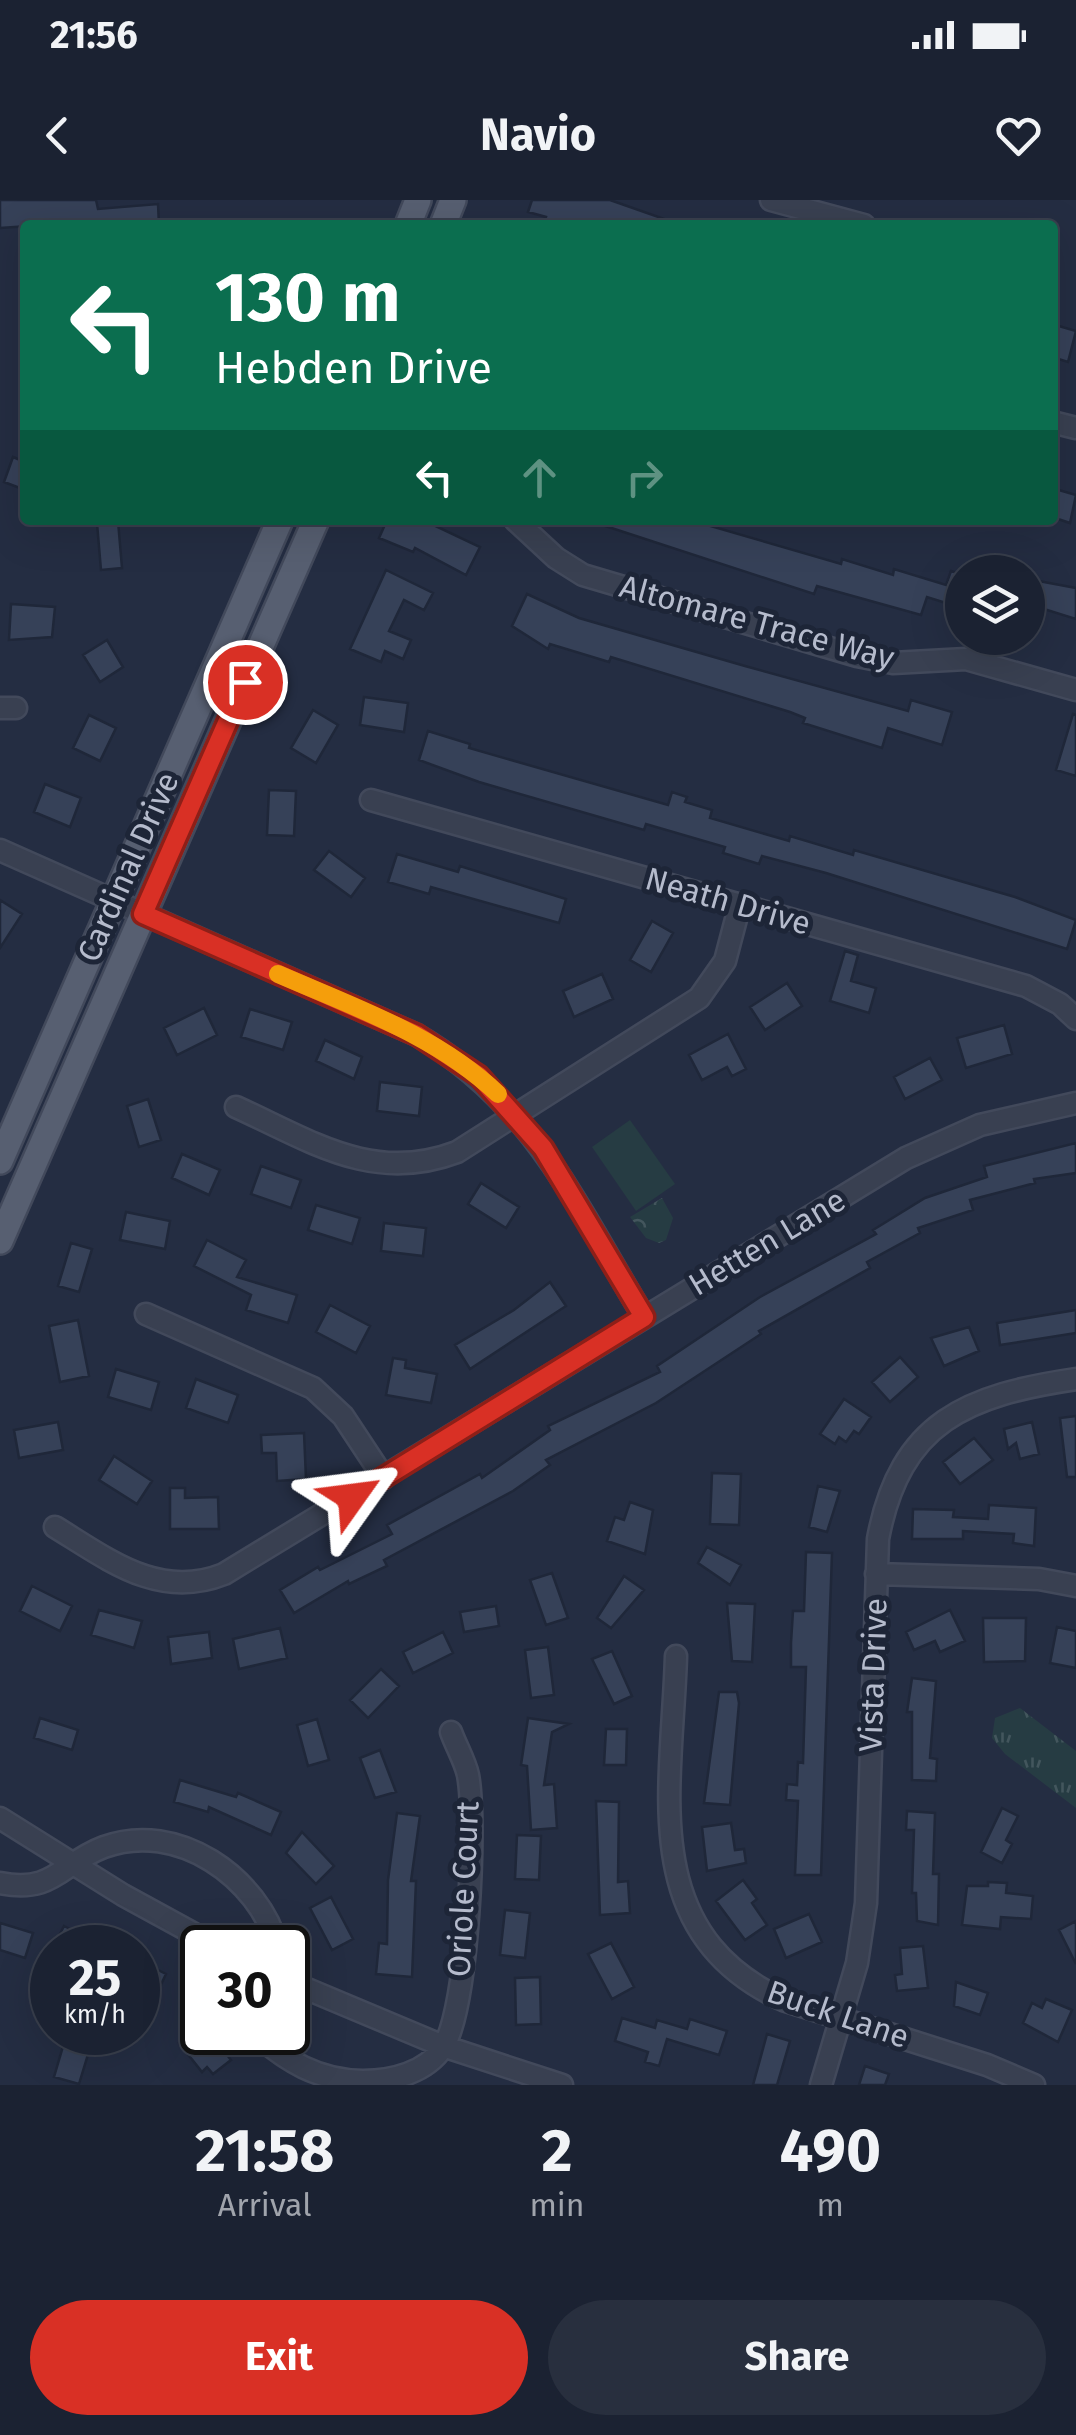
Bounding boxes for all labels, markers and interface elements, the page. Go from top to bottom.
text: 21:56 [50,12,138,58]
icon: back [30,108,85,163]
text: Navio [480,108,596,162]
icon: heart [991,108,1046,163]
text: 130 m [215,256,401,340]
icon: left [50,260,180,390]
text: Hebden Drive [215,341,492,395]
icon: left [407,450,462,505]
icon: ahead [512,450,567,505]
icon: right [617,450,672,505]
map controls [945,555,1045,655]
button: layers [945,555,1045,655]
street label: Altomare Trace Way [616,567,899,677]
pin [203,640,288,725]
icon: arrive [218,655,273,710]
street label: Cardinal Drive [69,766,187,968]
street label: Neath Drive [641,859,815,943]
street label: Hetten Lane [682,1180,852,1304]
position arrow [300,1445,404,1549]
street label: Vista Drive [851,1597,895,1753]
street label: Oriole Court [439,1800,487,1978]
speed limit sign: 30 [180,1925,310,2055]
text: 25 [69,1948,121,2008]
street label: Buck Lane [762,1972,914,2056]
text: km/h [64,2000,126,2030]
text: 21:58 [195,2115,334,2187]
text: 2 [542,2115,573,2187]
text: 490 [780,2115,881,2187]
text: Arrival [218,2186,312,2224]
text: min [529,2186,585,2224]
text: m [817,2186,844,2224]
button: Exit [30,2300,528,2415]
button: Share [548,2300,1046,2415]

